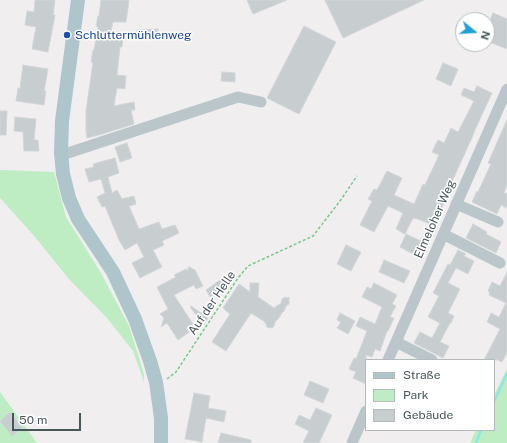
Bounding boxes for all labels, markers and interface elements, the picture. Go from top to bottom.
north arrow [455,12,495,52]
place label: Schluttermühlenweg [75,28,192,42]
text: N [478,29,493,41]
marker: Schluttermühlenweg [62,30,72,40]
street label: Elmeloher Weg [411,177,459,261]
street label: Auf der Helle [185,268,239,338]
legend [365,359,495,431]
text: Straße [403,368,440,382]
text: Park [403,388,429,402]
scale bar [14,405,83,431]
text: Gebäude [403,408,453,422]
text: 50 m [19,413,47,427]

